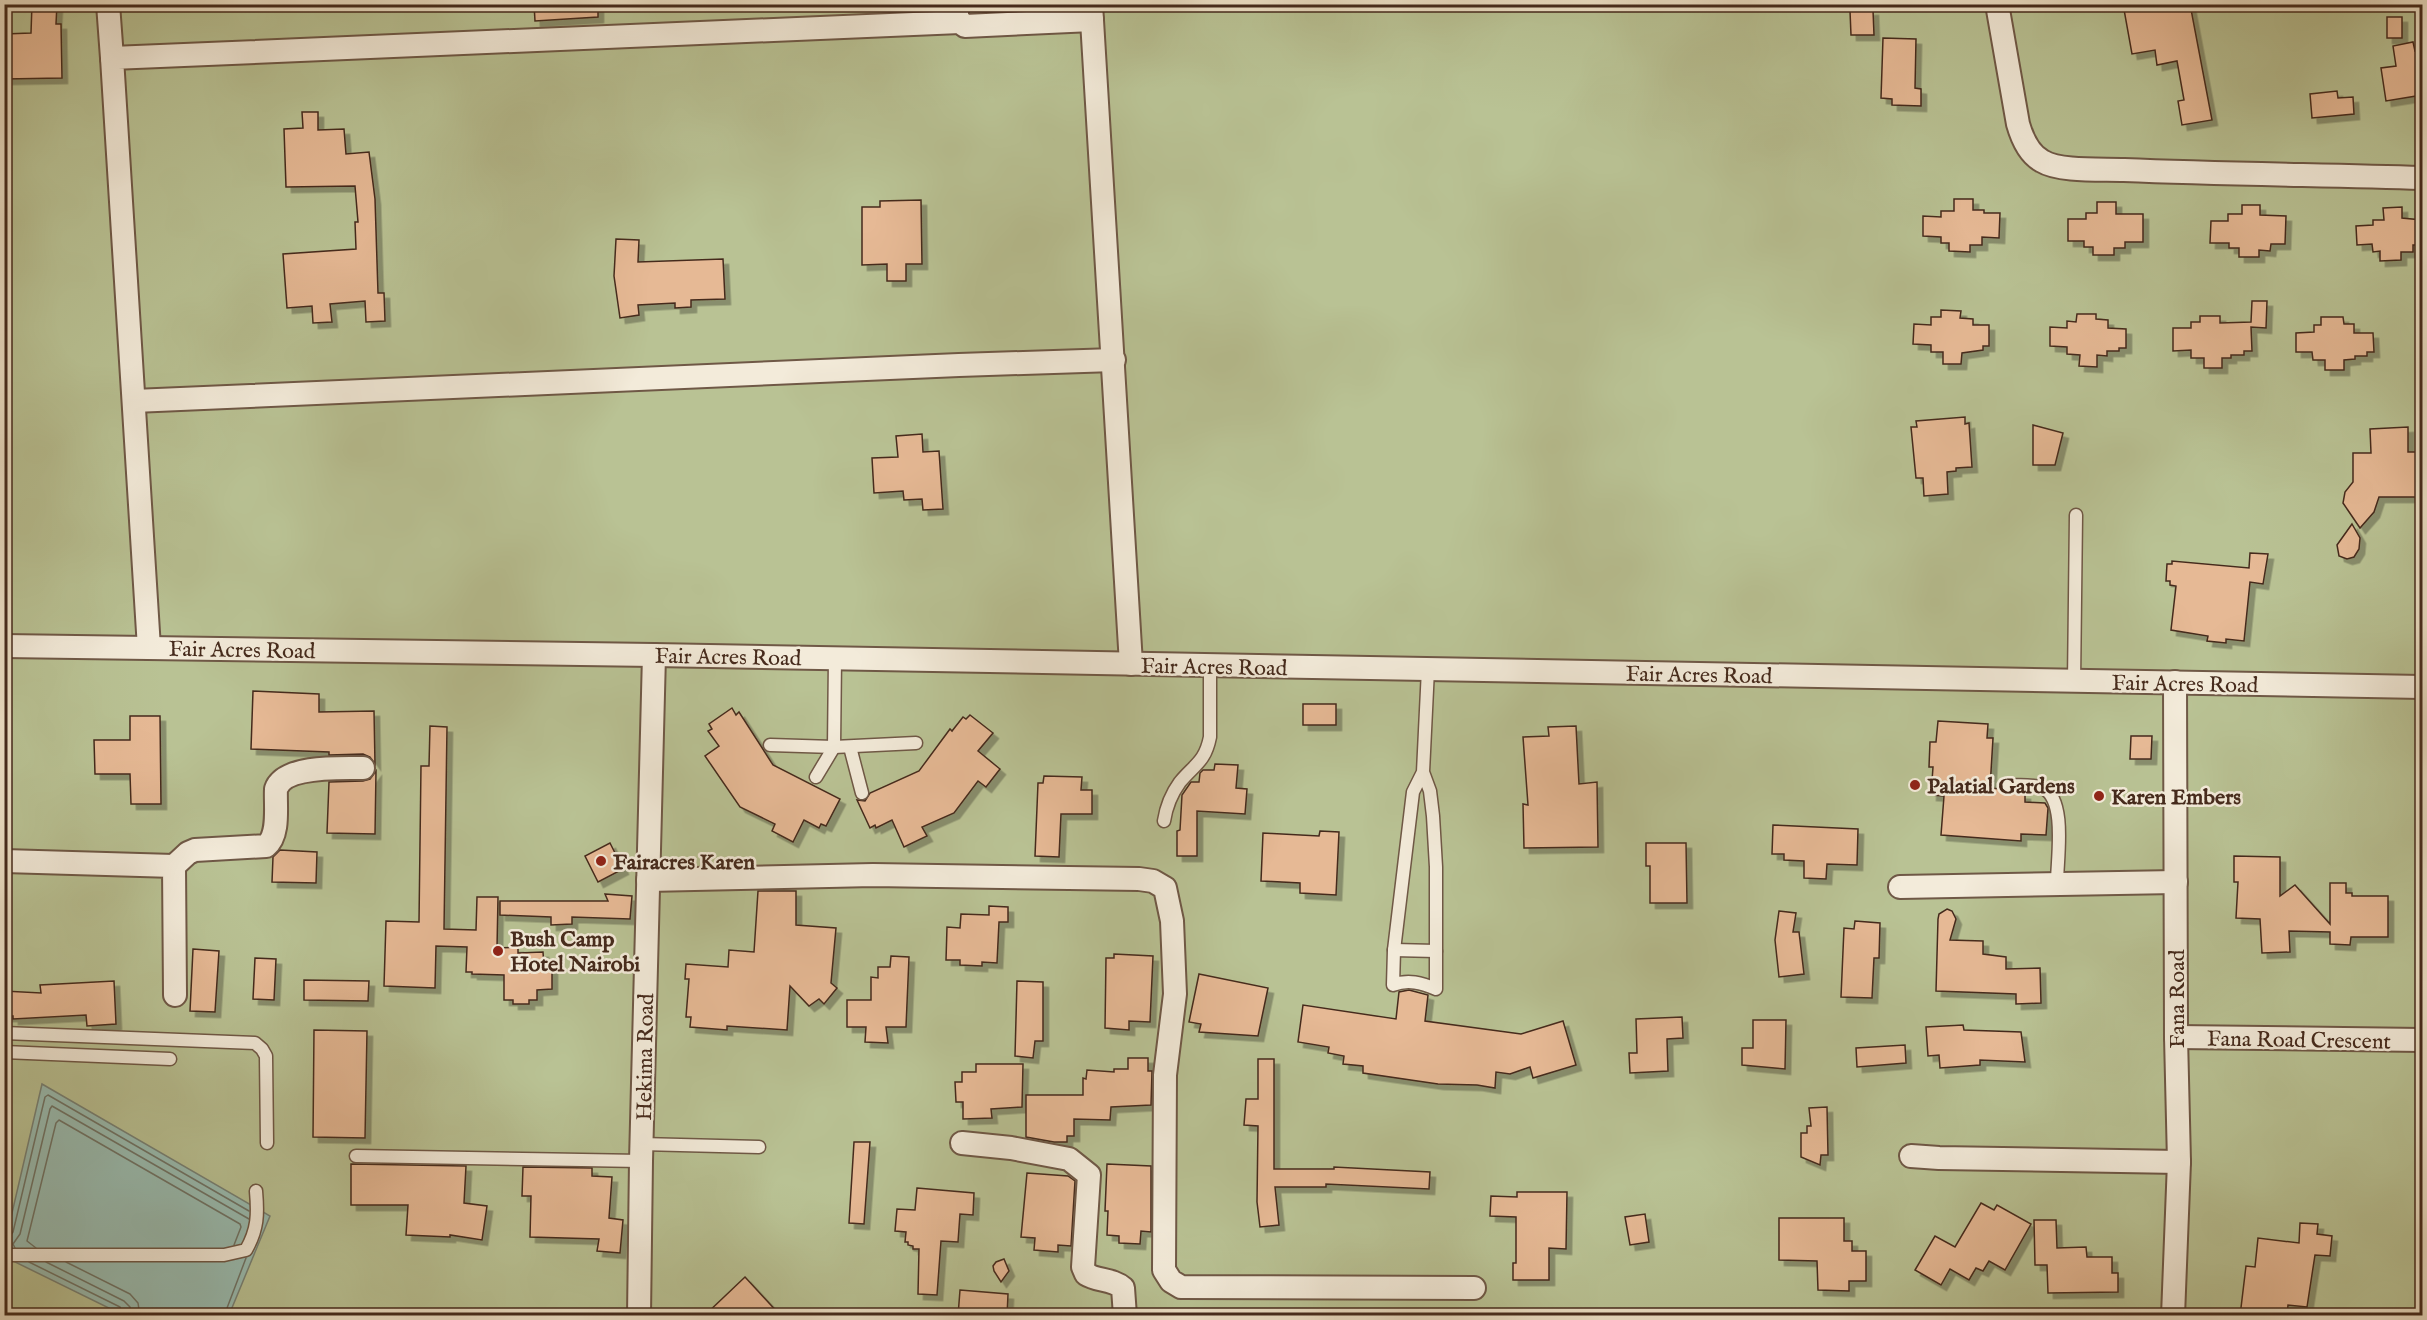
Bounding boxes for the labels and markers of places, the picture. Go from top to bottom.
place label: Palatial Gardens [1927,773,2075,801]
marker: Palatial Gardens [1908,778,1922,792]
place label: Karen Embers [2111,784,2241,812]
marker: Karen Embers [2092,789,2106,803]
place label: Fairacres Karen [613,849,755,877]
marker: Fairacres Karen [594,854,608,868]
place label: Bush Camp Hotel Nairobi [510,926,640,979]
marker: Bush Camp Hotel Nairobi [491,944,505,958]

